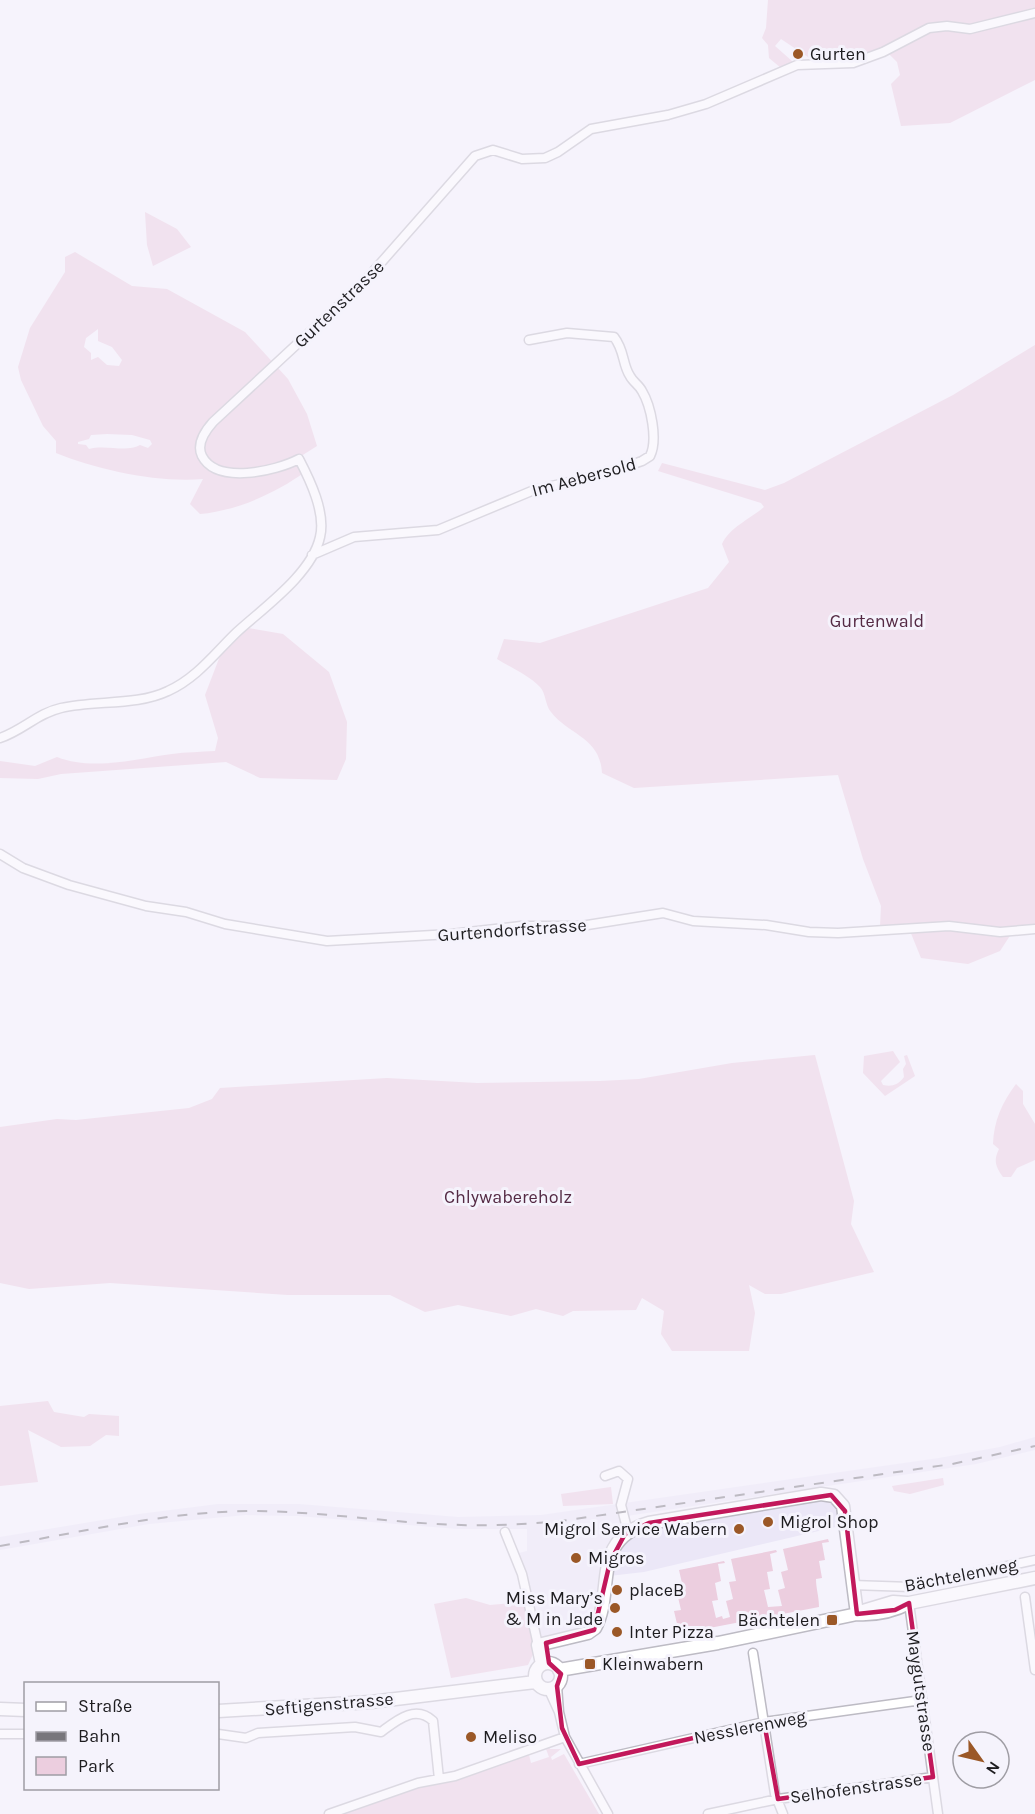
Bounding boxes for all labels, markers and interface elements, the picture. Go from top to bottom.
place label: Gurten [810,43,866,65]
marker: Gurten [791,47,805,61]
street label: Gurtenstrasse [289,256,389,352]
street label: Im Aebersold [529,453,639,501]
park label: Gurtenwald [830,610,924,632]
street label: Gurtendorfstrasse [437,914,587,946]
park label: Chlywabereholz [444,1186,572,1208]
place label: Migrol Shop [780,1511,879,1533]
marker: Migrol Shop [761,1515,775,1529]
place label: Migrol Service Wabern [544,1518,727,1540]
marker: Migrol Service Wabern [732,1522,746,1536]
place label: Migros [588,1547,645,1569]
marker: Migros [569,1551,583,1565]
street label: Bächtelenweg [903,1553,1019,1597]
place label: placeB [629,1579,684,1601]
marker: placeB [610,1583,624,1597]
place label: Miss Mary’s & M in Jade [505,1587,603,1630]
marker: Miss Mary’s & M in Jade [608,1601,622,1615]
place label: Bächtelen [738,1609,820,1631]
marker: Bächtelen [825,1613,839,1627]
place label: Inter Pizza [629,1621,714,1643]
marker: Inter Pizza [610,1625,624,1639]
street label: Maygutstrasse [902,1629,940,1753]
place label: Kleinwabern [602,1653,704,1675]
marker: Kleinwabern [583,1657,597,1671]
legend [24,1682,219,1790]
street label: Seftigenstrasse [264,1687,394,1721]
text: Straße [78,1695,132,1717]
street label: Nesslerenweg [692,1705,808,1749]
text: Bahn [78,1725,121,1747]
place label: Meliso [483,1726,537,1748]
marker: Meliso [464,1730,478,1744]
north arrow [951,1730,1011,1790]
text: Park [78,1755,115,1777]
text: N [982,1758,1004,1778]
street label: Selhofenstrasse [789,1768,923,1808]

